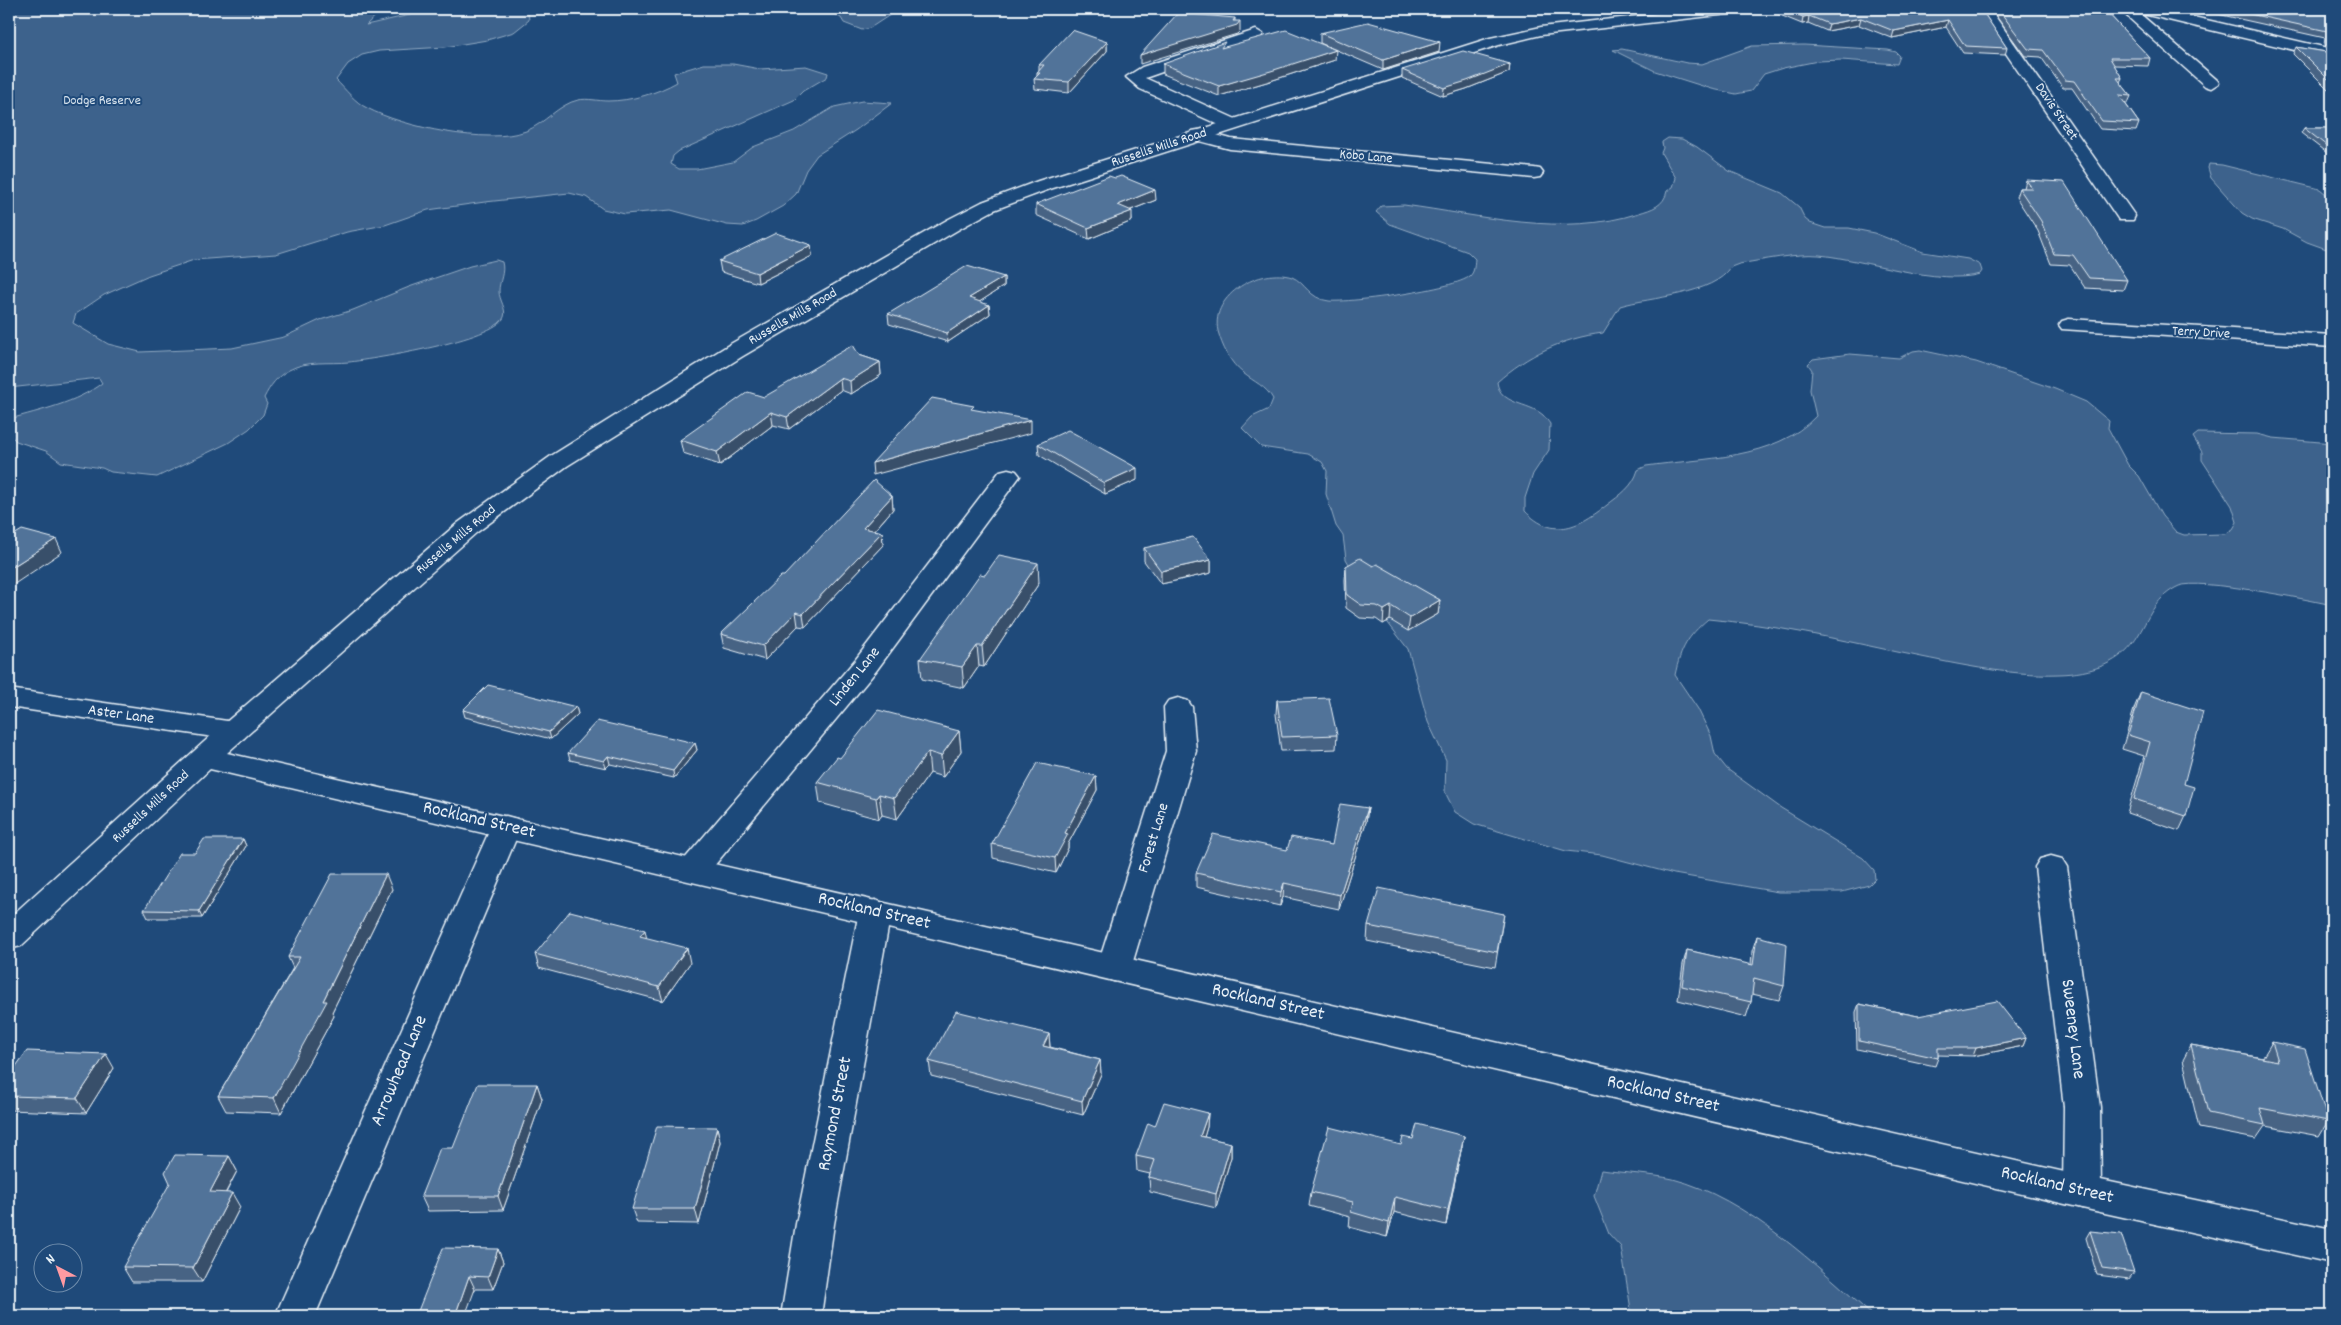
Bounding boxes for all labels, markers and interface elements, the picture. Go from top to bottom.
street label: Davis Street [2029,79,2083,145]
park label: Dodge Reserve [63,91,141,111]
street label: Russells Mills Road [1109,123,1209,173]
street label: Kobo Lane [1339,145,1393,169]
street label: Russells Mills Road [745,284,841,350]
street label: Terry Drive [2172,321,2230,345]
street label: Russells Mills Road [412,500,500,580]
street label: Linden Lane [824,642,886,712]
street label: Aster Lane [86,699,156,731]
street label: Russells Mills Road [108,766,194,848]
street label: Rockland Street [420,795,538,847]
street label: Forest Lane [1132,800,1176,876]
street label: Rockland Street [815,886,933,938]
street label: Rockland Street [1209,977,1327,1029]
street label: Sweeney Lane [2052,978,2092,1080]
street label: Arrowhead Lane [364,1011,436,1131]
street label: Raymond Street [812,1055,860,1173]
street label: Rockland Street [1604,1069,1722,1121]
street label: Rockland Street [1998,1160,2116,1212]
north arrow [32,1242,82,1292]
text: N [42,1250,60,1270]

